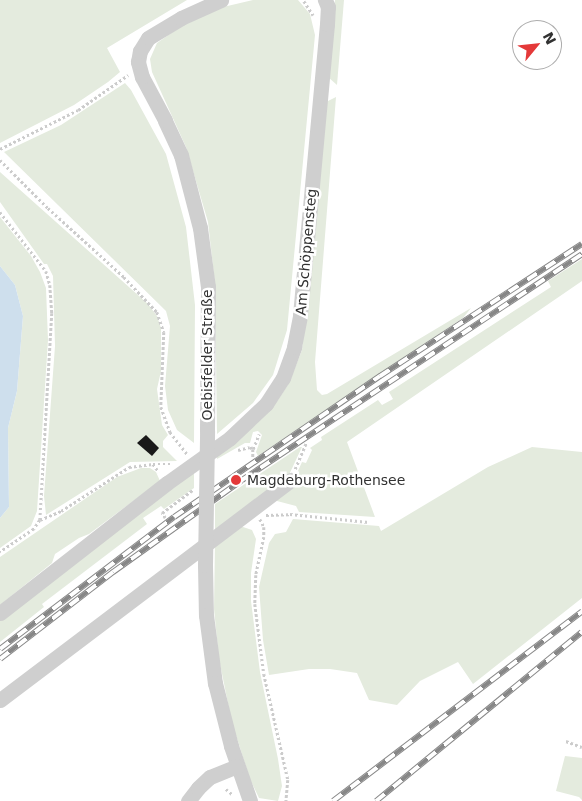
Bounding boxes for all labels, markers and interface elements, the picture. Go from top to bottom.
north arrow [512,20,562,70]
text: N [540,29,559,47]
street label: Am Schöppensteg [292,188,320,316]
street label: Oebisfelder Straße [199,290,215,420]
place label: Magdeburg-Rothensee [247,472,405,488]
marker: Magdeburg-Rothensee [229,473,243,487]

